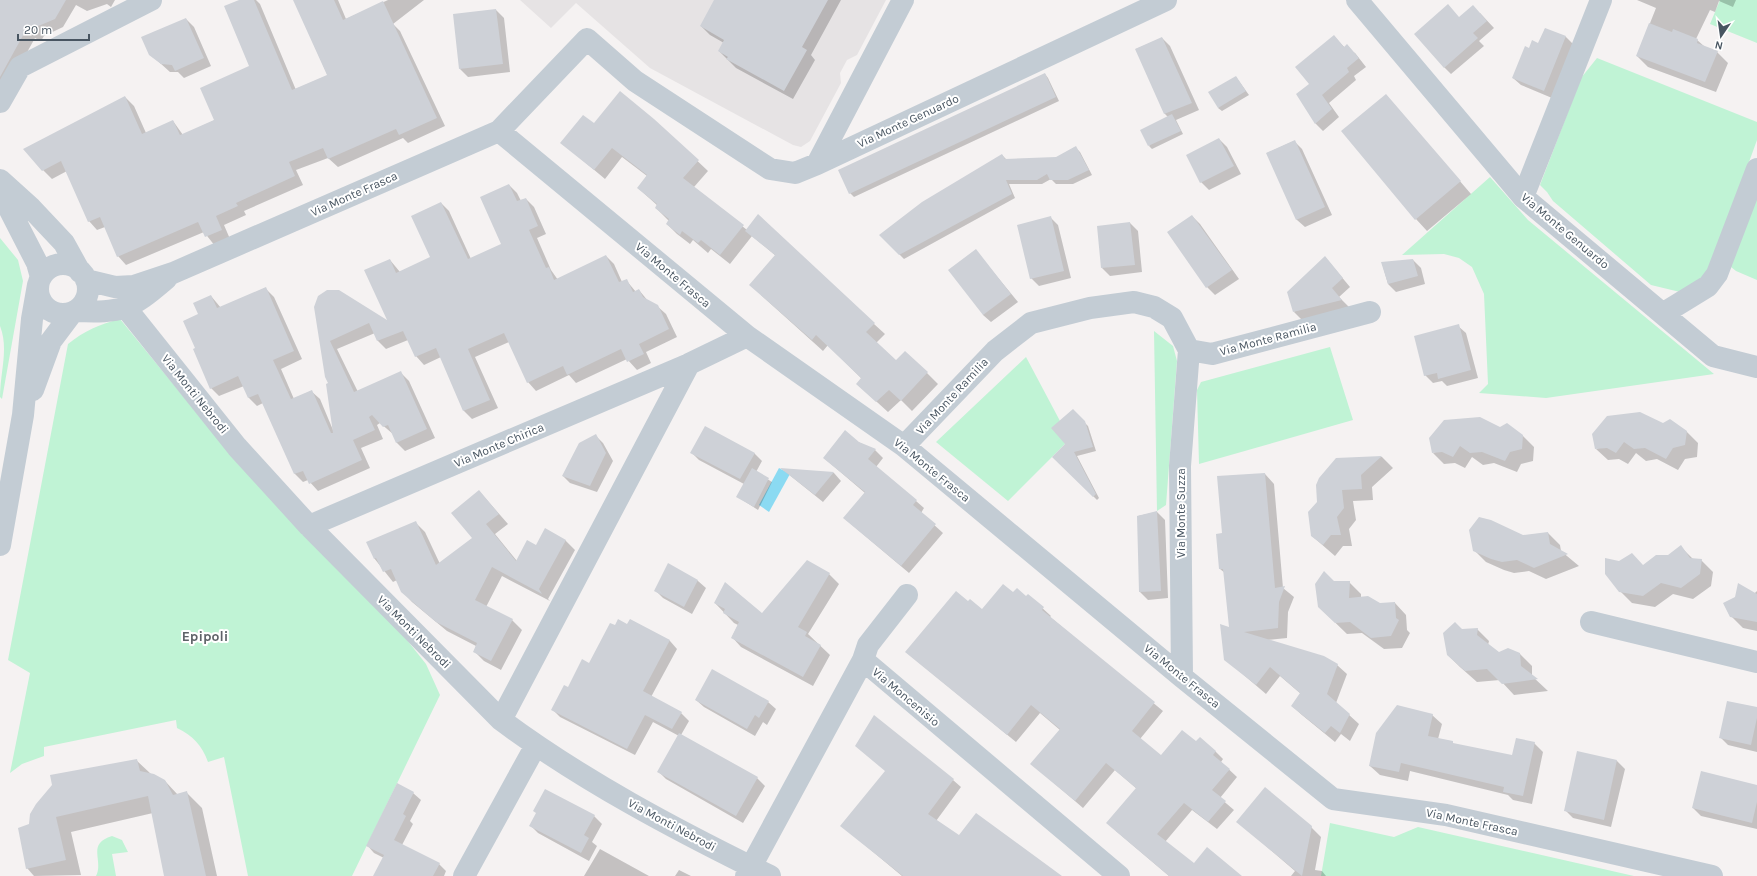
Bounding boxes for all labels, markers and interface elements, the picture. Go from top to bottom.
scale bar [18,16,89,42]
north arrow [1701,16,1741,56]
text: 20 m [24,23,52,37]
text: N [1714,38,1724,52]
street label: Via Monte Genuardo [855,91,961,151]
street label: Via Monte Frasca [308,169,400,219]
street label: Via Monte Genuardo [1518,190,1612,272]
street label: Via Monte Frasca [633,240,713,310]
street label: Via Monte Ramilia [1218,319,1318,359]
street label: Via Monti Nebrodi [159,352,231,436]
street label: Via Monte Ramilia [913,355,991,437]
street label: Via Monte Chirica [452,420,546,470]
street label: Via Monte Frasca [891,435,973,505]
street label: Via Monte Suzza [1174,468,1188,558]
street label: Via Monti Nebrodi [374,592,454,672]
district label: Epipoli [182,628,228,645]
street label: Via Monte Frasca [1141,641,1223,711]
street label: Via Moncenisio [870,665,942,729]
street label: Via Monti Nebrodi [626,796,718,854]
street label: Via Monte Frasca [1425,805,1519,839]

